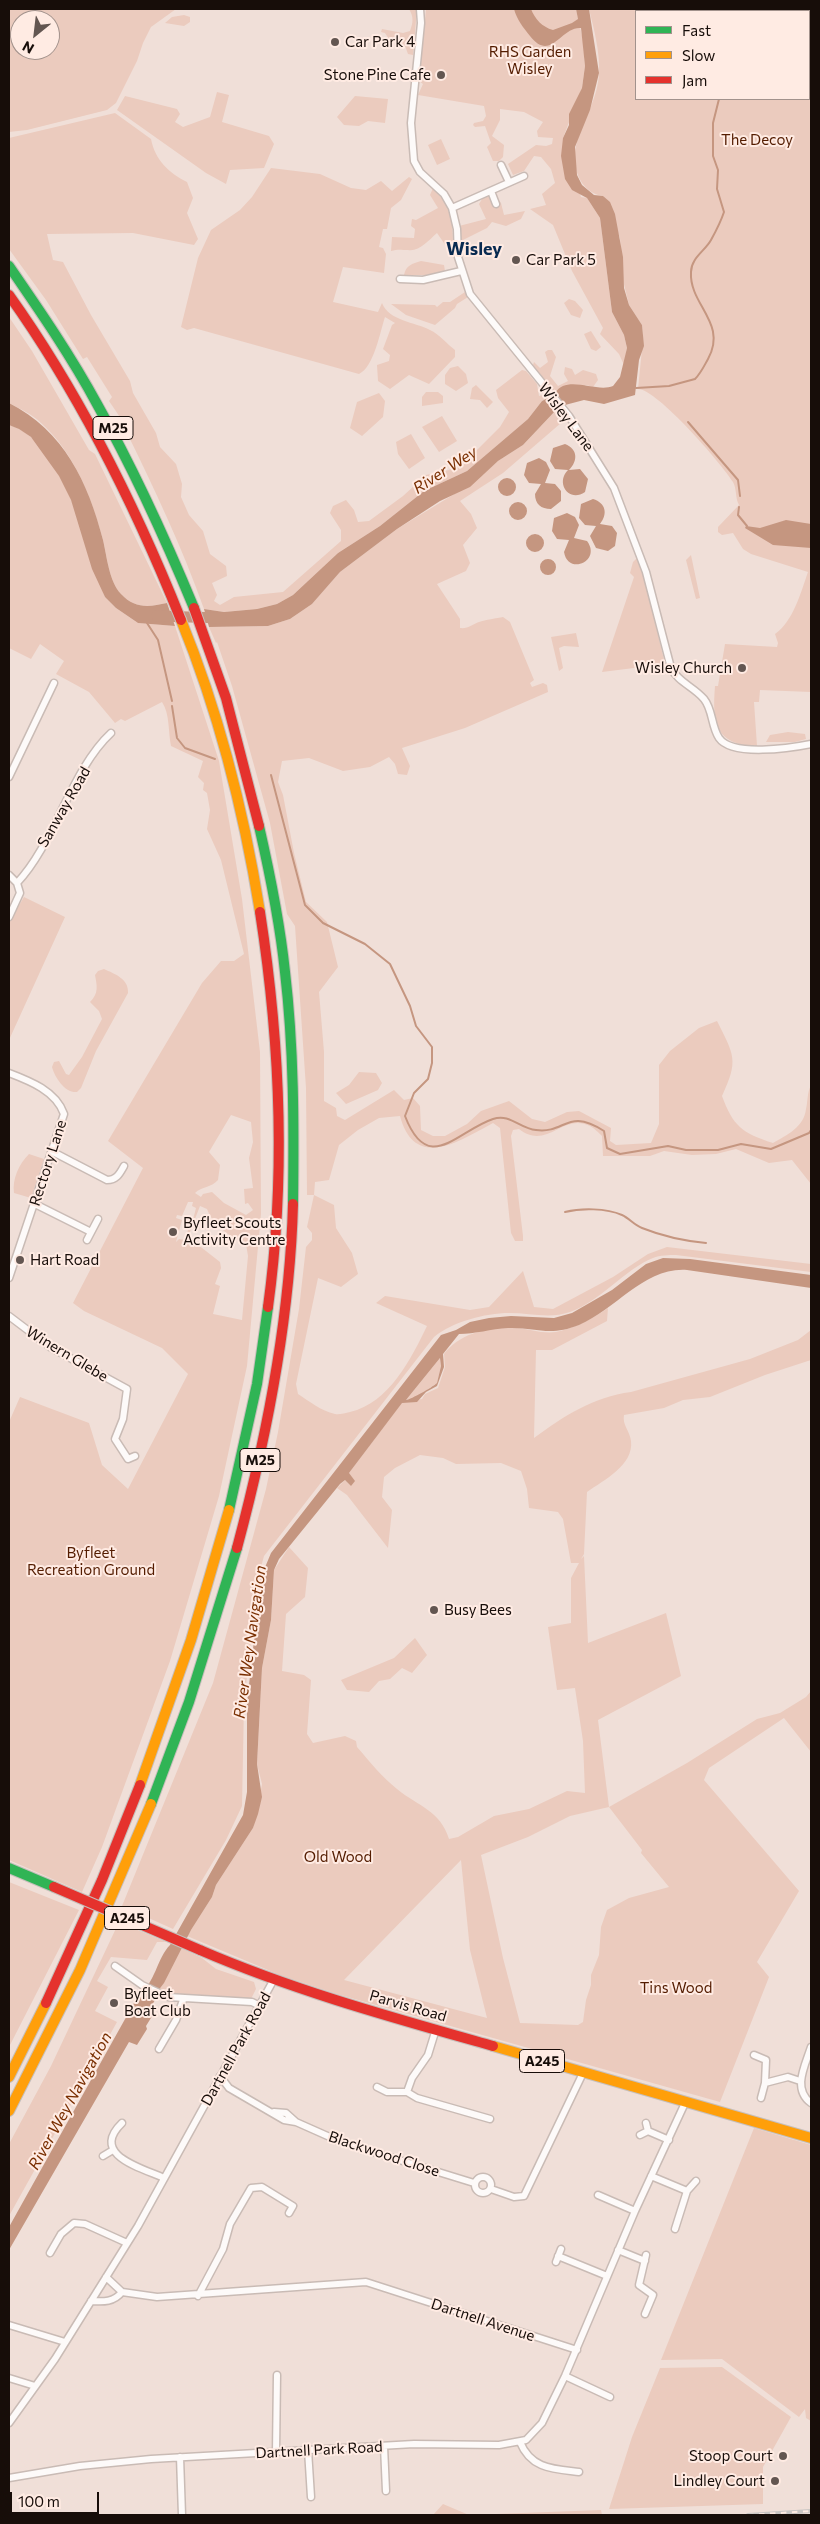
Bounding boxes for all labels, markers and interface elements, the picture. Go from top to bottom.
north arrow [10,10,60,60]
legend [635,10,810,100]
text: Fast [682,21,711,39]
place label: Car Park 4 [345,33,415,51]
marker: Car Park 4 [329,36,341,48]
text: N [19,38,37,58]
park label: RHS Garden Wisley [489,43,571,78]
text: Slow [682,46,715,64]
place label: Stone Pine Cafe [324,66,431,84]
marker: Stone Pine Cafe [435,69,447,81]
text: Jam [682,71,707,89]
park label: The Decoy [721,131,793,149]
district label: Wisley [446,238,502,260]
place label: Car Park 5 [526,251,596,269]
marker: Car Park 5 [510,254,522,266]
street label: Wisley Lane [534,379,598,455]
road number: M25 [93,416,133,439]
water label: River Wey [409,442,481,498]
place label: Wisley Church [635,659,732,677]
marker: Wisley Church [736,662,748,674]
street label: Sanway Road [34,763,94,851]
street label: Rectory Lane [26,1118,70,1208]
place label: Byfleet Scouts Activity Centre [183,1214,285,1249]
marker: Byfleet Scouts Activity Centre [167,1226,179,1238]
place label: Hart Road [30,1251,99,1269]
marker: Hart Road [14,1254,26,1266]
street label: Winern Glebe [23,1322,111,1386]
road number: M25 [240,1448,280,1472]
park label: Byfleet Recreation Ground [27,1544,155,1579]
water label: River Wey Navigation [230,1564,270,1720]
place label: Busy Bees [444,1601,512,1619]
marker: Busy Bees [428,1604,440,1616]
park label: Old Wood [304,1848,372,1866]
road number: A245 [104,1906,150,1930]
park label: Tins Wood [640,1979,712,1997]
place label: Byfleet Boat Club [124,1985,191,2020]
street label: Parvis Road [367,1986,449,2026]
street label: Dartnell Park Road [197,1989,275,2109]
marker: Byfleet Boat Club [108,1997,120,2009]
water label: River Wey Navigation [24,2029,116,2173]
road number: A245 [520,2050,564,2072]
street label: Blackwood Close [326,2128,442,2180]
street label: Dartnell Avenue [429,2295,537,2345]
street label: Dartnell Park Road [255,2438,383,2462]
place label: Stoop Court [689,2447,773,2465]
marker: Stoop Court [777,2450,789,2462]
place label: Lindley Court [673,2472,765,2490]
marker: Lindley Court [769,2475,781,2487]
scale bar [12,2482,101,2514]
text: 100 m [18,2492,60,2510]

